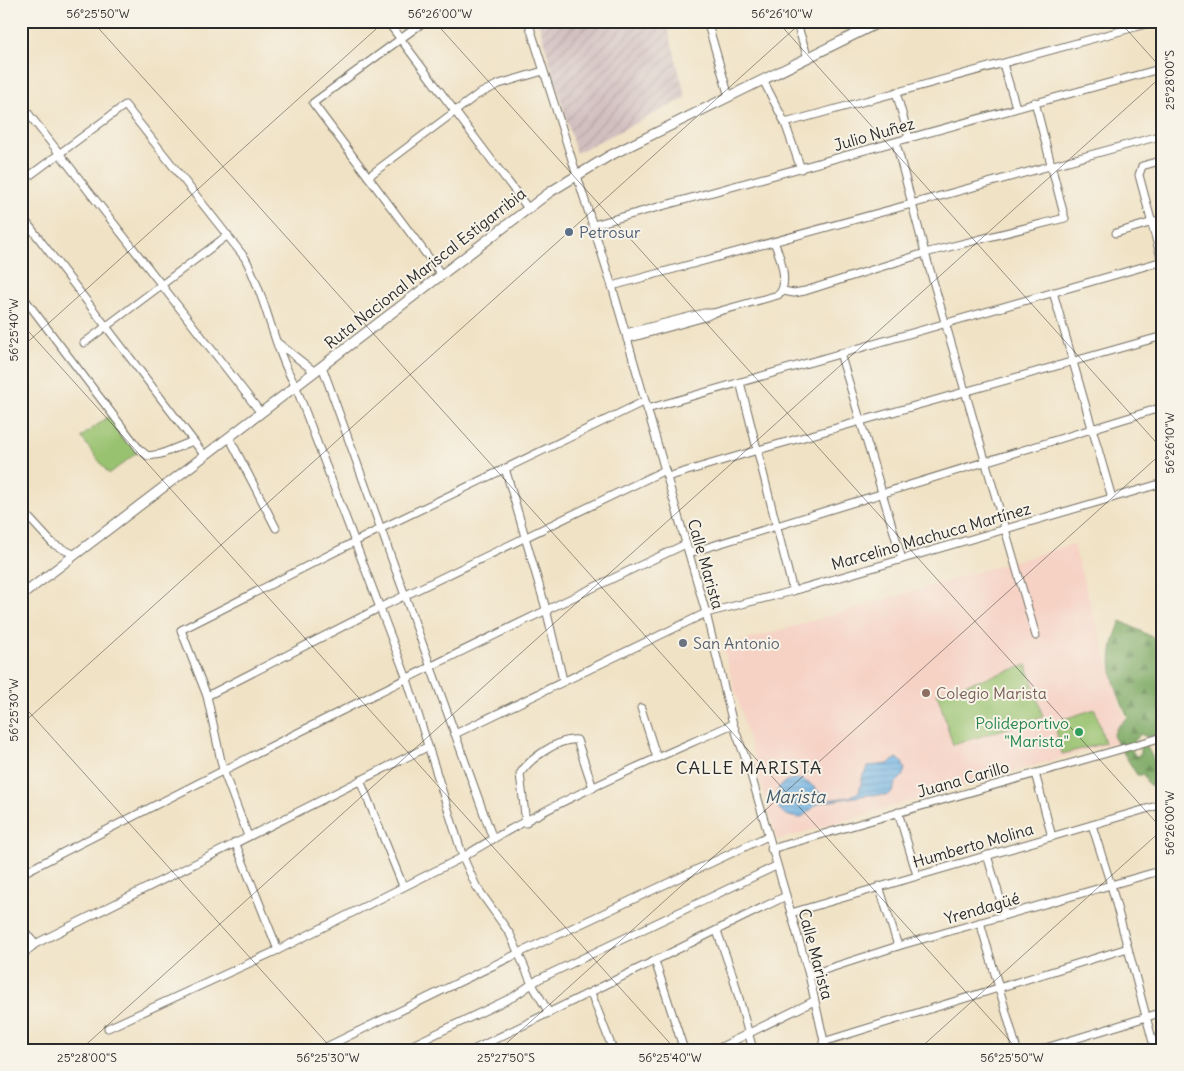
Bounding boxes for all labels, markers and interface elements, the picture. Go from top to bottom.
text: 56°25'50"W [66,6,130,21]
text: 56°26'00"W [408,6,472,21]
text: 56°26'10"W [751,6,813,21]
text: 25°28'00"S [1162,50,1177,110]
street label: Julio Nuñez [831,113,917,155]
street label: Ruta Nacional Mariscal Estigarribia [320,183,530,353]
place label: Petrosur [579,222,641,242]
marker: Petrosur [563,226,575,238]
text: 56°25'40"W [6,298,21,362]
text: 56°26'10"W [1162,412,1177,474]
street label: Marcelino Machuca Martínez [829,498,1033,574]
street label: Calle Marista [684,517,728,611]
place label: San Antonio [693,633,780,653]
marker: San Antonio [677,637,689,649]
text: 56°25'30"W [6,678,21,742]
place label: Colegio Marista [936,683,1047,703]
marker: Colegio Marista [920,687,932,699]
place label: Polideportivo "Marista" [975,713,1069,751]
marker: Polideportivo "Marista" [1073,726,1085,738]
district label: CALLE MARISTA [676,756,822,779]
street label: Juana Carillo [915,756,1011,802]
water label: Marista [765,785,827,808]
text: 56°26'00"W [1162,791,1177,855]
street label: Humberto Molina [910,818,1036,872]
street label: Yrendagüé [942,888,1022,928]
street label: Calle Marista [794,906,838,1002]
text: 25°28'00"S [57,1050,117,1065]
text: 56°25'30"W [296,1050,360,1065]
text: 25°27'50"S [477,1050,535,1065]
text: 56°25'40"W [638,1050,702,1065]
text: 56°25'50"W [980,1050,1044,1065]

